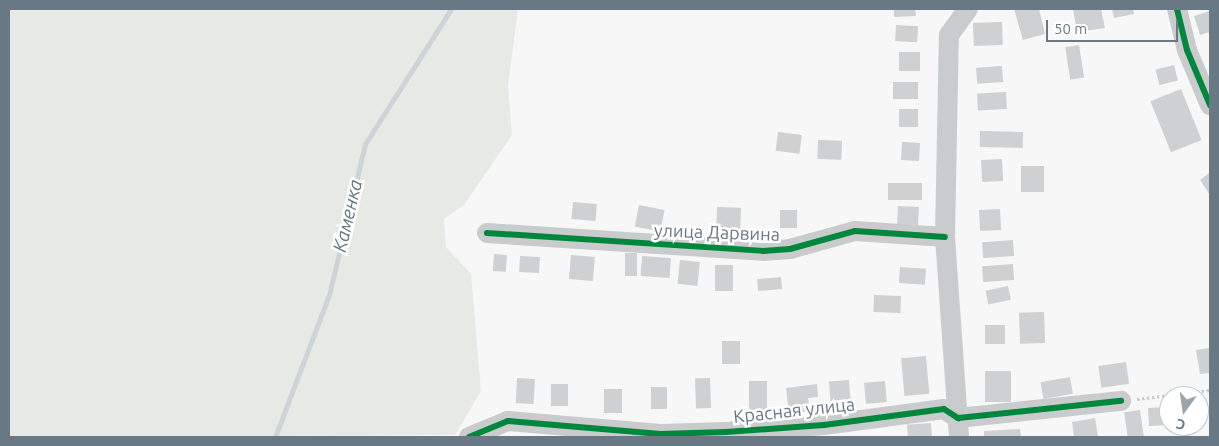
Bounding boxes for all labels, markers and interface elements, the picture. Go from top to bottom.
scale bar [1049,10,1182,42]
text: 50 m [1054,20,1087,37]
water label: Каменка [329,177,367,255]
street label: улица Дарвина [654,219,780,245]
north arrow [1159,386,1209,436]
street label: Красная улица [732,393,856,427]
text: С [1174,416,1187,433]

